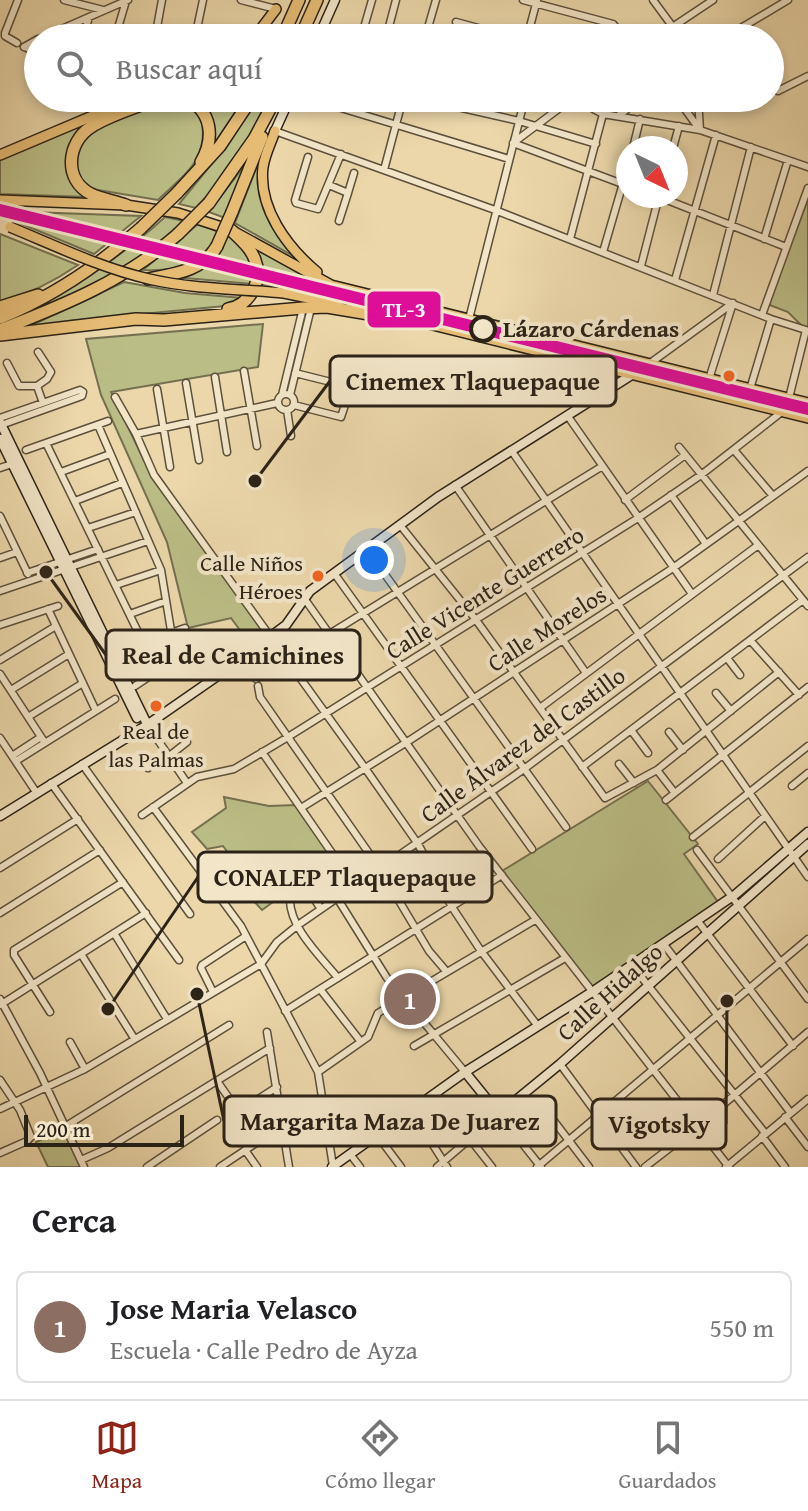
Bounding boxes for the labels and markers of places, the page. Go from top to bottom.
place label: Lázaro Cárdenas [503,311,679,346]
marker: Lázaro Cárdenas [470,316,496,342]
callout: Cinemex Tlaquepaque [330,356,616,406]
unlabelled marker [721,368,737,384]
place label: Calle Niños Héroes [200,547,303,607]
marker: Calle Niños Héroes [310,568,326,584]
callout: Real de Camichines [106,630,360,680]
marker: Real de las Palmas [148,698,164,714]
place label: Real de las Palmas [108,715,204,775]
callout: CONALEP Tlaquepaque [198,852,492,902]
pin: 1 [384,969,436,1029]
callout: Margarita Maza De Juarez [224,1096,556,1146]
callout: Vigotsky [592,1099,726,1149]

